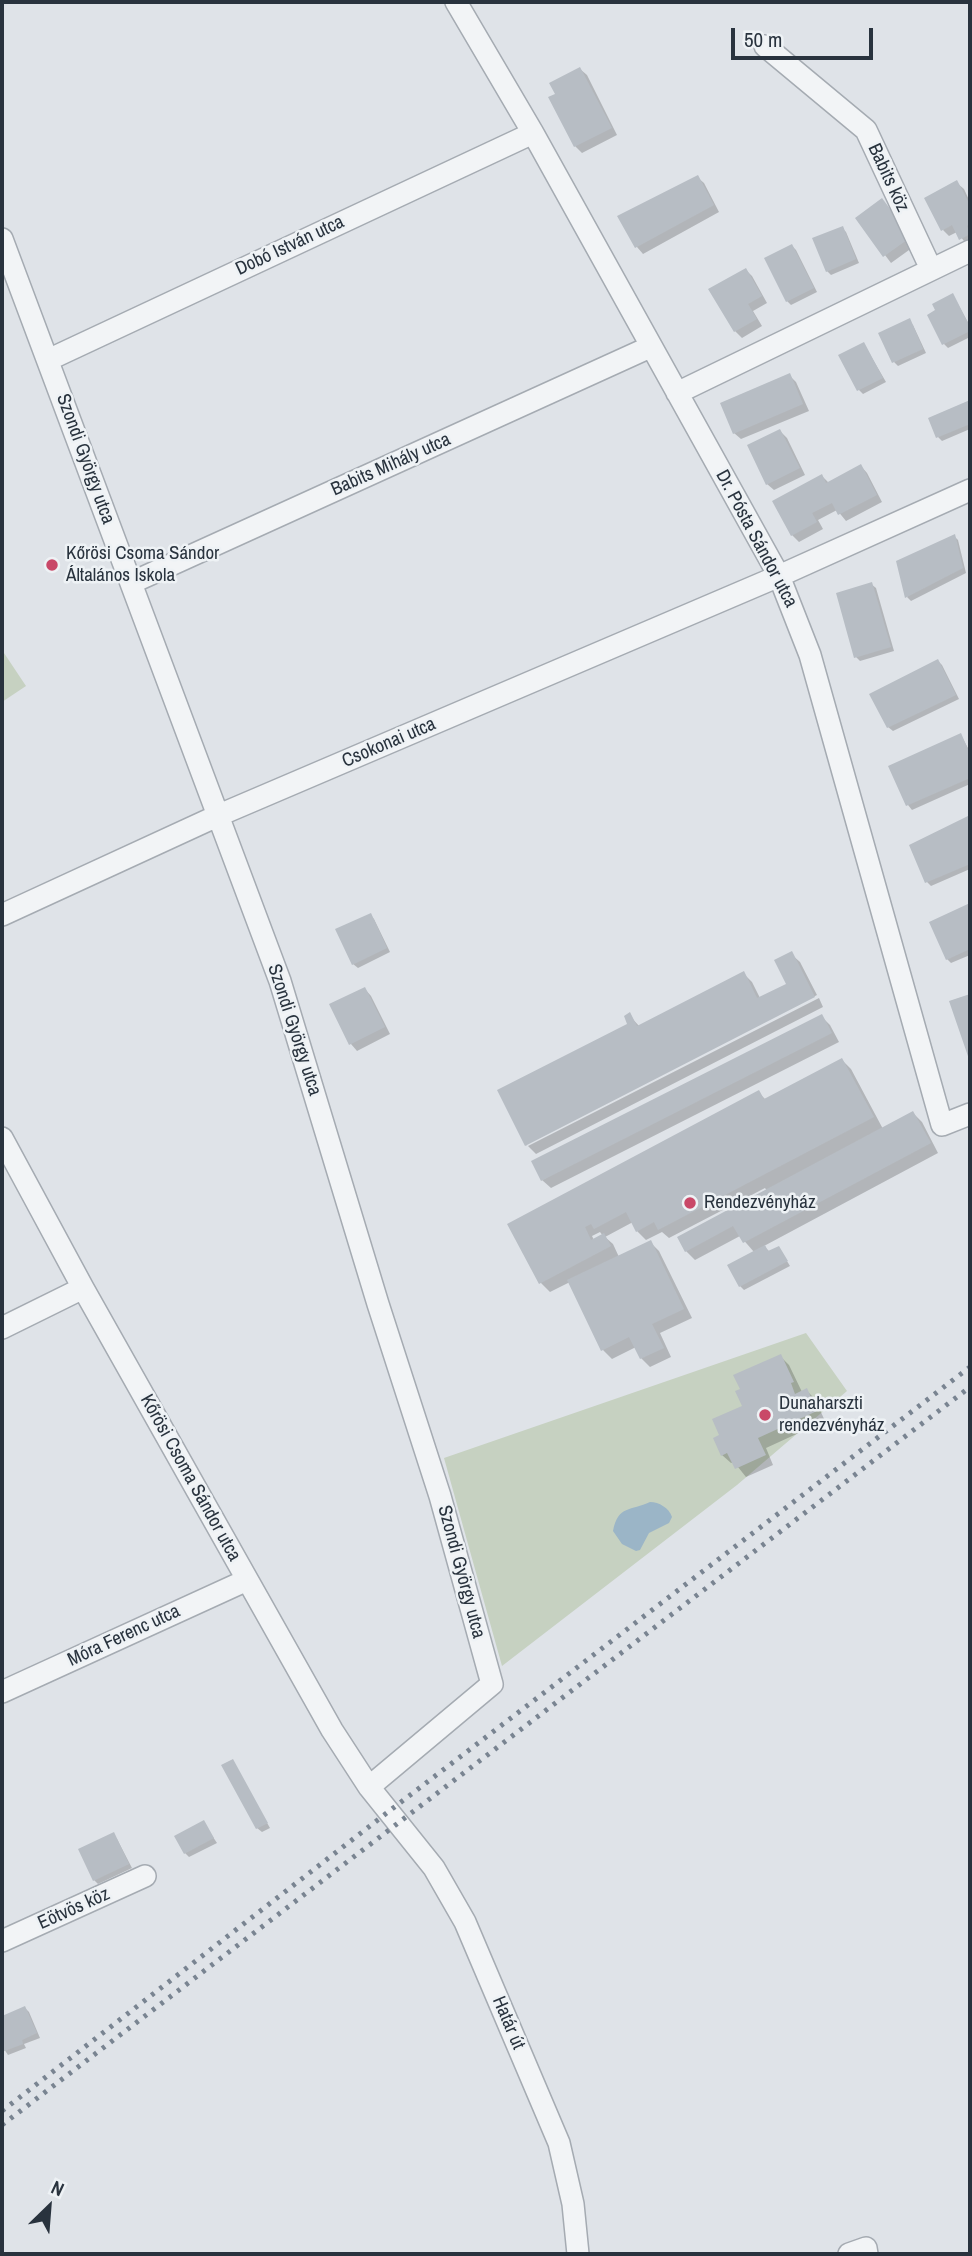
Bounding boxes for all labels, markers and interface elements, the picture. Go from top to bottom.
scale bar [734,14,876,58]
text: 50 m [744,25,782,54]
street label: Babits köz [862,140,914,216]
street label: Dobó István utca [232,211,348,281]
street label: Szondi György utca [51,391,119,527]
street label: Babits Mihály utca [328,429,454,501]
street label: Dr. Pósta Sándor utca [710,466,802,612]
place label: Kőrösi Csoma Sándor Általános Iskola [66,543,219,587]
marker: Kőrösi Csoma Sándor Általános Iskola [44,557,60,573]
street label: Csokonai utca [339,713,439,773]
street label: Szondi György utca [262,961,326,1099]
place label: Rendezvényház [704,1192,816,1214]
marker: Rendezvényház [682,1195,698,1211]
street label: Kőrösi Csoma Sándor utca [135,1391,245,1565]
place label: Dunaharszti rendezvényház [779,1393,885,1437]
marker: Dunaharszti rendezvényház [757,1407,773,1423]
street label: Szondi György utca [432,1503,490,1641]
street label: Móra Ferenc utca [64,1600,184,1672]
street label: Eötvös köz [35,1883,113,1935]
street label: Határ út [487,1993,529,2053]
north arrow [14,2172,84,2242]
text: N [47,2174,68,2202]

